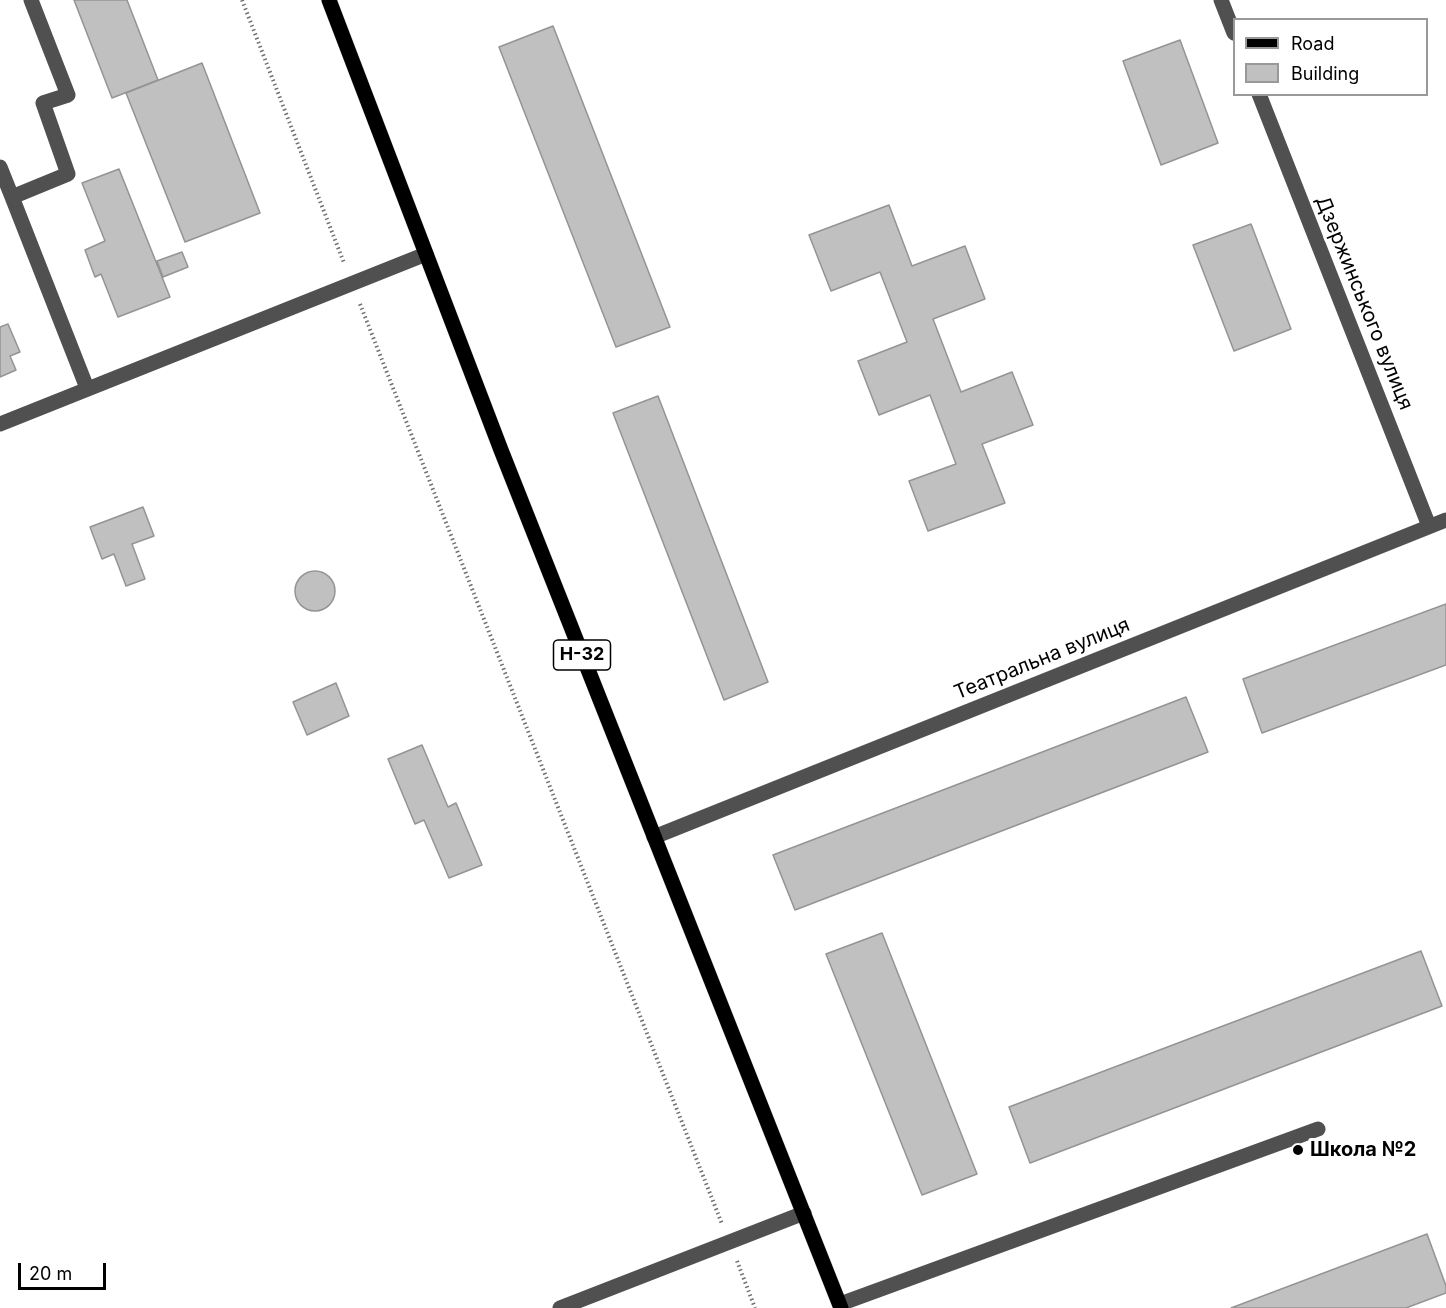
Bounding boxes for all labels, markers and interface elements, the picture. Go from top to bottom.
legend [1233,18,1428,96]
text: Road [1291,33,1334,54]
text: Building [1291,63,1359,84]
street label: Дзержинського вулиця [1310,193,1418,413]
street label: Театральна вулиця [951,613,1133,705]
road number: Н-32 [554,640,610,670]
place label: Школа №2 [1310,1138,1416,1162]
marker: Школа №2 [1291,1143,1305,1157]
scale bar [21,1251,110,1289]
text: 20 m [29,1263,72,1284]

